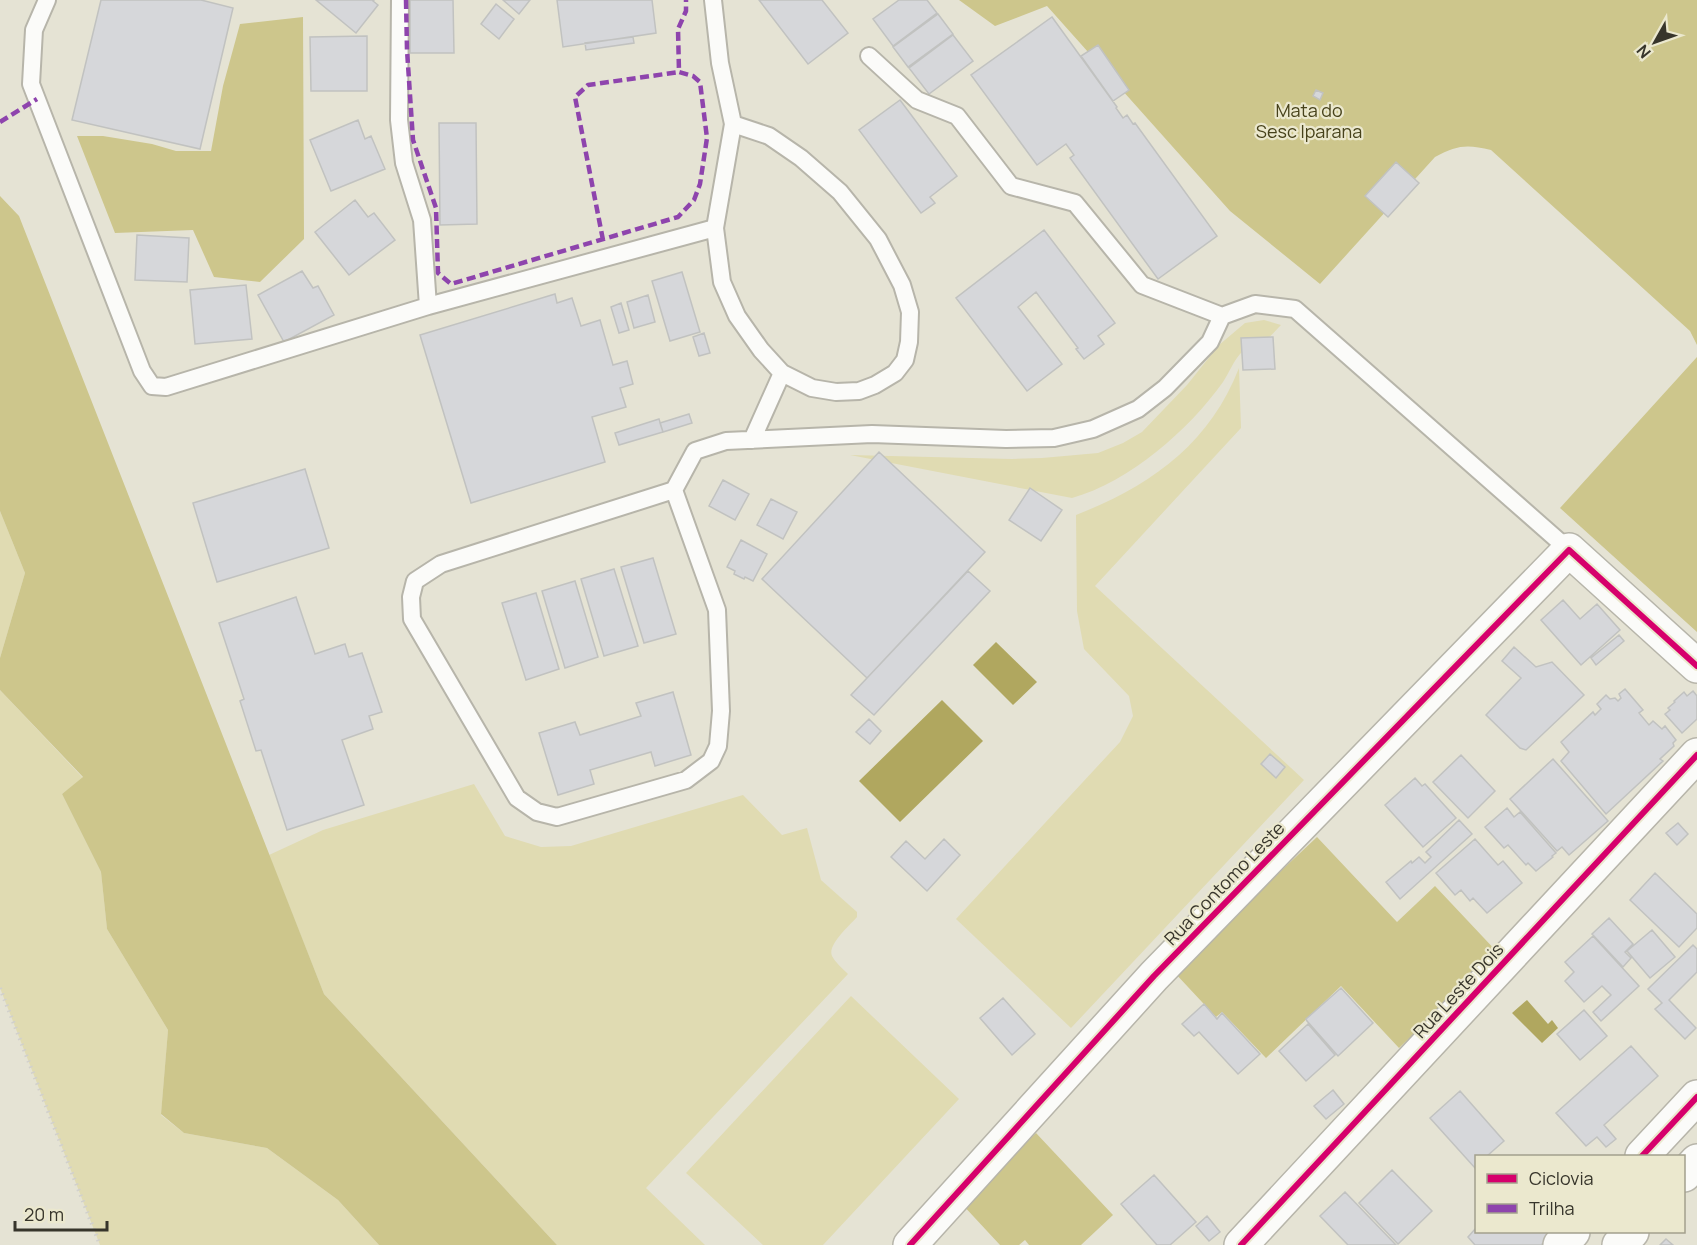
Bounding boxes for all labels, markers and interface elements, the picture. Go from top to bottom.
north arrow [1625,12,1685,72]
text: N [1631,40,1656,63]
park label: Mata do Sesc Iparana [1256,98,1362,143]
street label: Rua Contomo Leste [1159,816,1289,950]
street label: Rua Leste Dois [1408,937,1508,1043]
legend [1475,1155,1685,1233]
text: Ciclovia [1529,1166,1594,1190]
scale bar [15,1194,106,1232]
text: Trilha [1529,1196,1574,1220]
text: 20 m [24,1202,64,1226]

